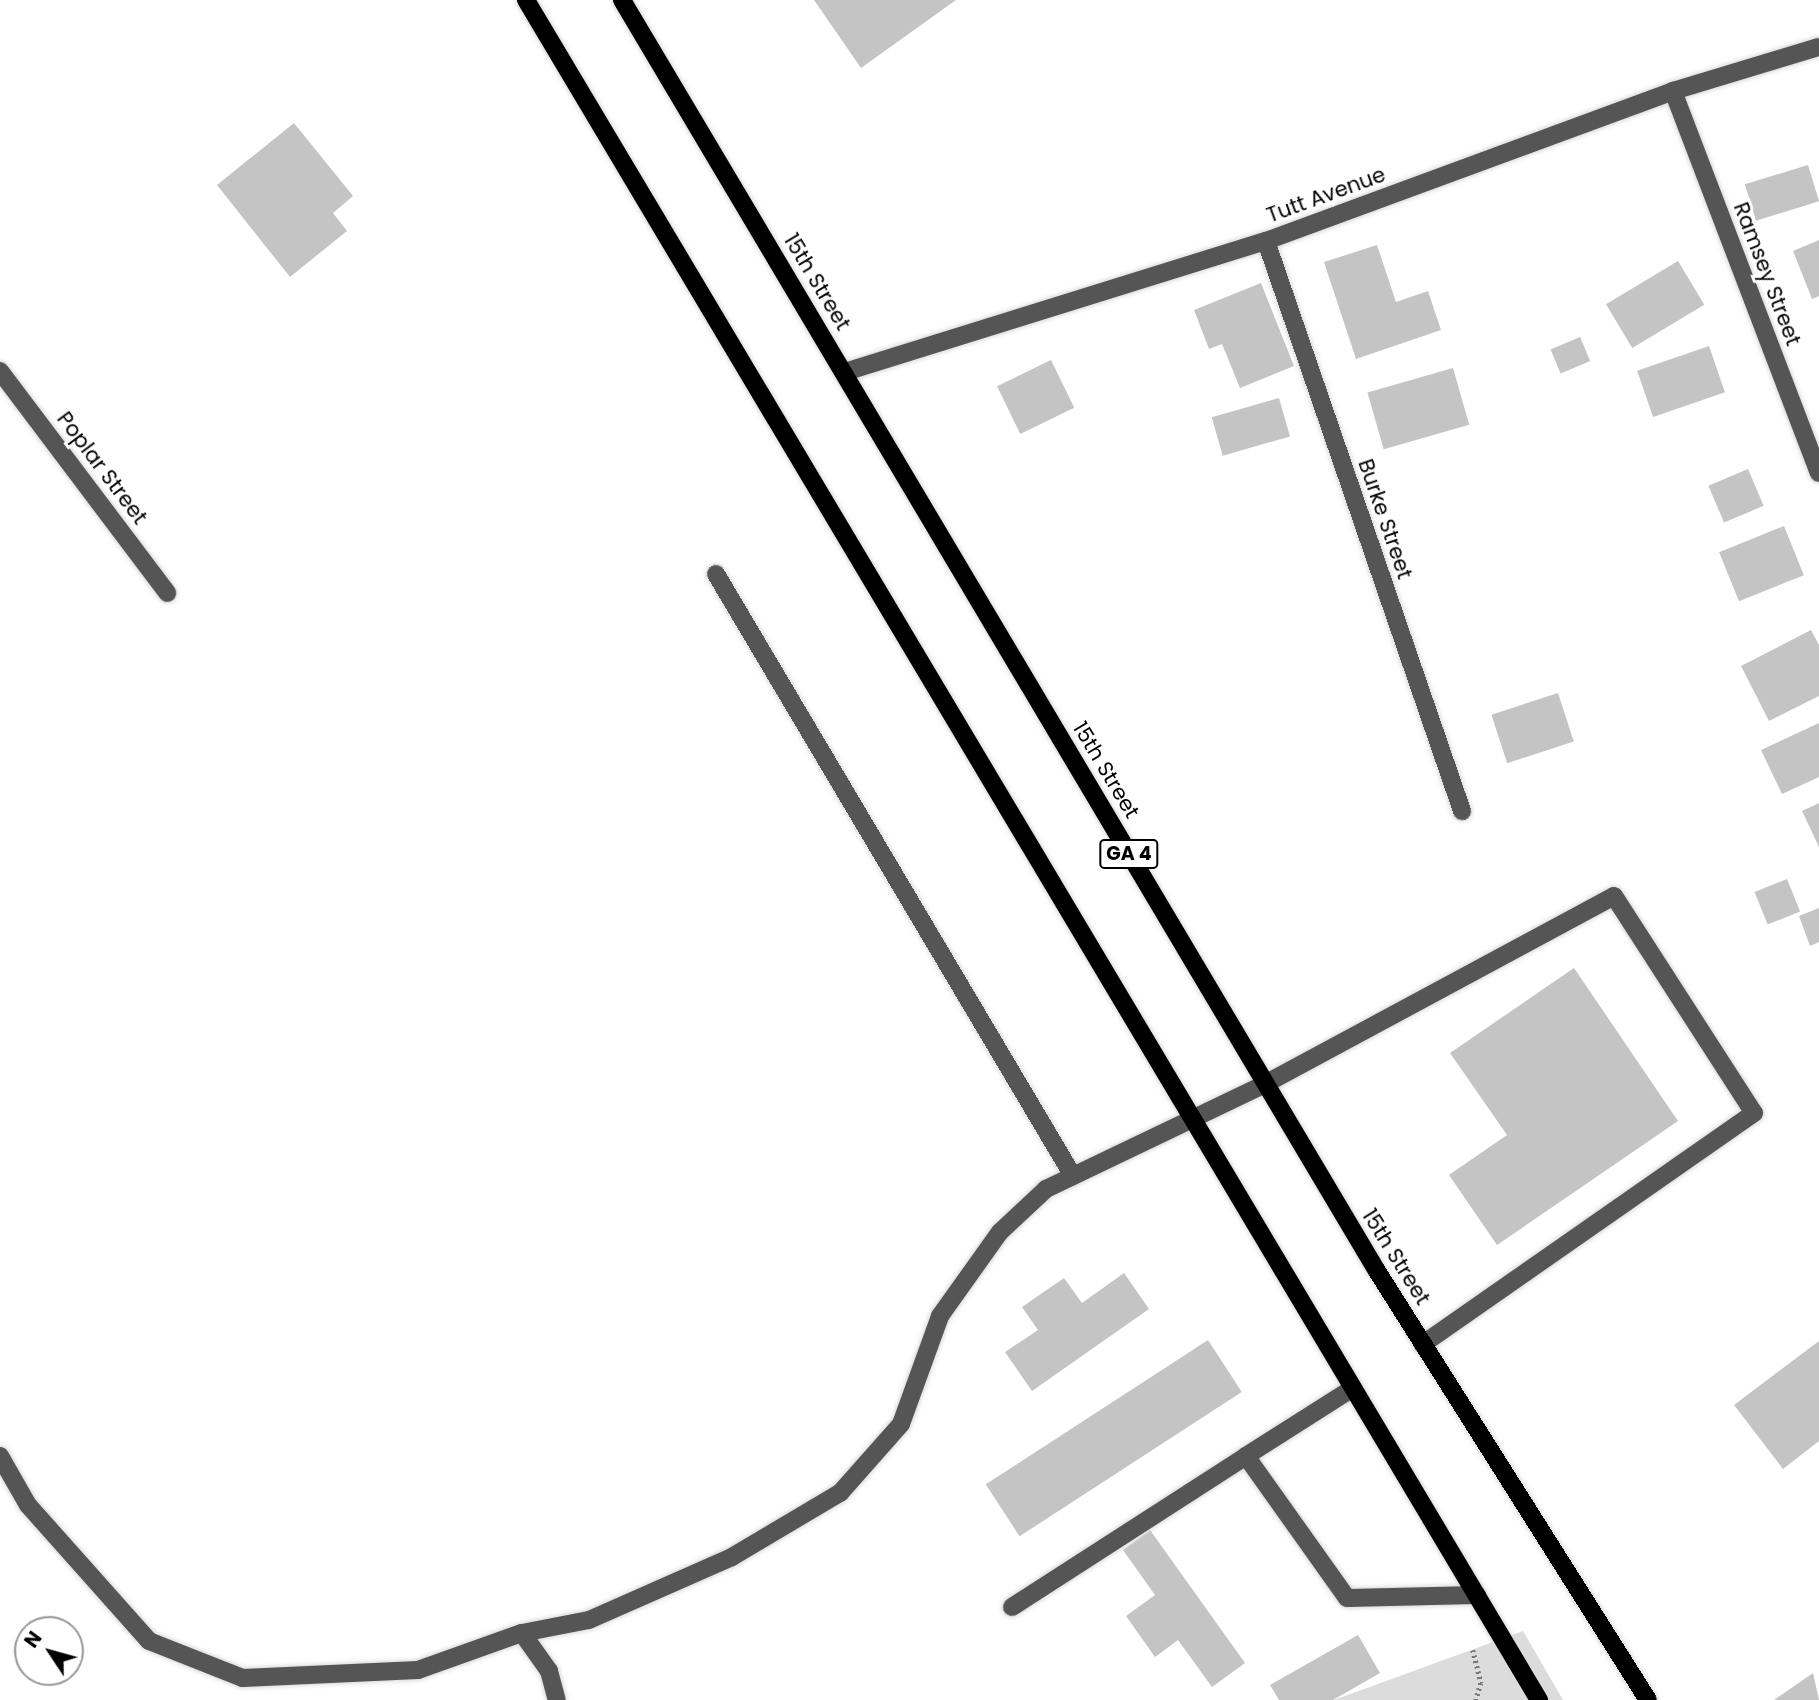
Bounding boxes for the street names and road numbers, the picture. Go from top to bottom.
street label: Tutt Avenue [1263,162,1389,228]
street label: Ramsey Street [1728,199,1806,349]
street label: 15th Street [778,229,856,335]
street label: Poplar Street [52,407,152,529]
street label: Burke Street [1353,456,1417,582]
street label: 15th Street [1067,717,1145,823]
road number: GA 4 [1099,838,1159,870]
street label: 15th Street [1357,1204,1435,1310]

